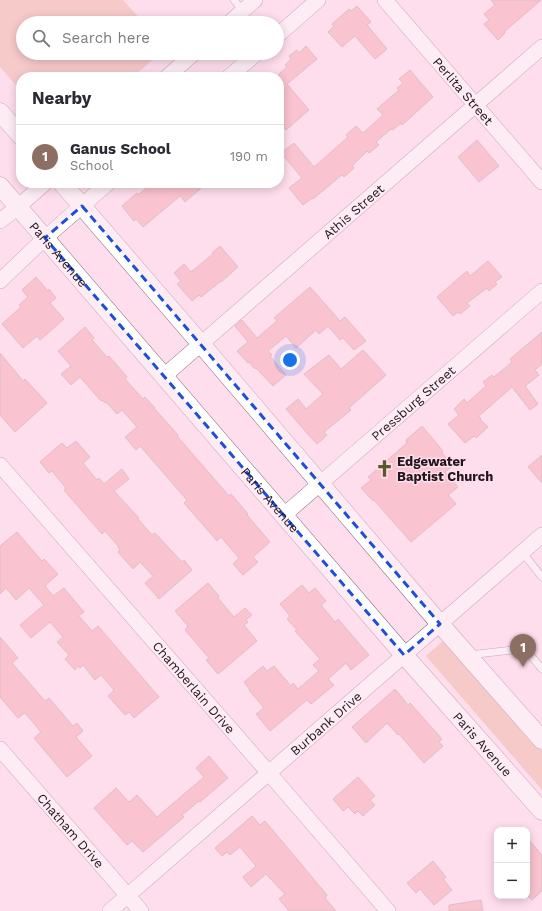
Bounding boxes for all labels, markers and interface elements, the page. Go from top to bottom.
search box [16,16,284,60]
icon: search [30,27,52,49]
text: Search here [62,29,150,47]
street label: Perlita Street [430,54,497,128]
text: Nearby [32,88,91,108]
text: Ganus School [70,140,171,158]
text: 1 [42,149,48,164]
text: 190 m [230,149,268,164]
text: School [70,158,113,173]
street label: Athis Street [320,180,387,242]
street label: Paris Avenue [27,219,91,290]
your location [280,350,300,370]
street label: Pressburg Street [368,362,458,443]
place label: Edgewater Baptist Church [397,454,493,484]
church icon: Edgewater Baptist Church [374,458,394,478]
street label: Paris Avenue [238,464,302,535]
pin: 1 [510,634,536,667]
street label: Chamberlain Drive [150,638,238,736]
street label: Burbank Drive [287,688,364,758]
street label: Paris Avenue [450,709,515,779]
street label: Chatham Drive [34,790,107,871]
map controls [494,827,530,899]
button: + [494,827,530,863]
button: − [494,863,530,899]

